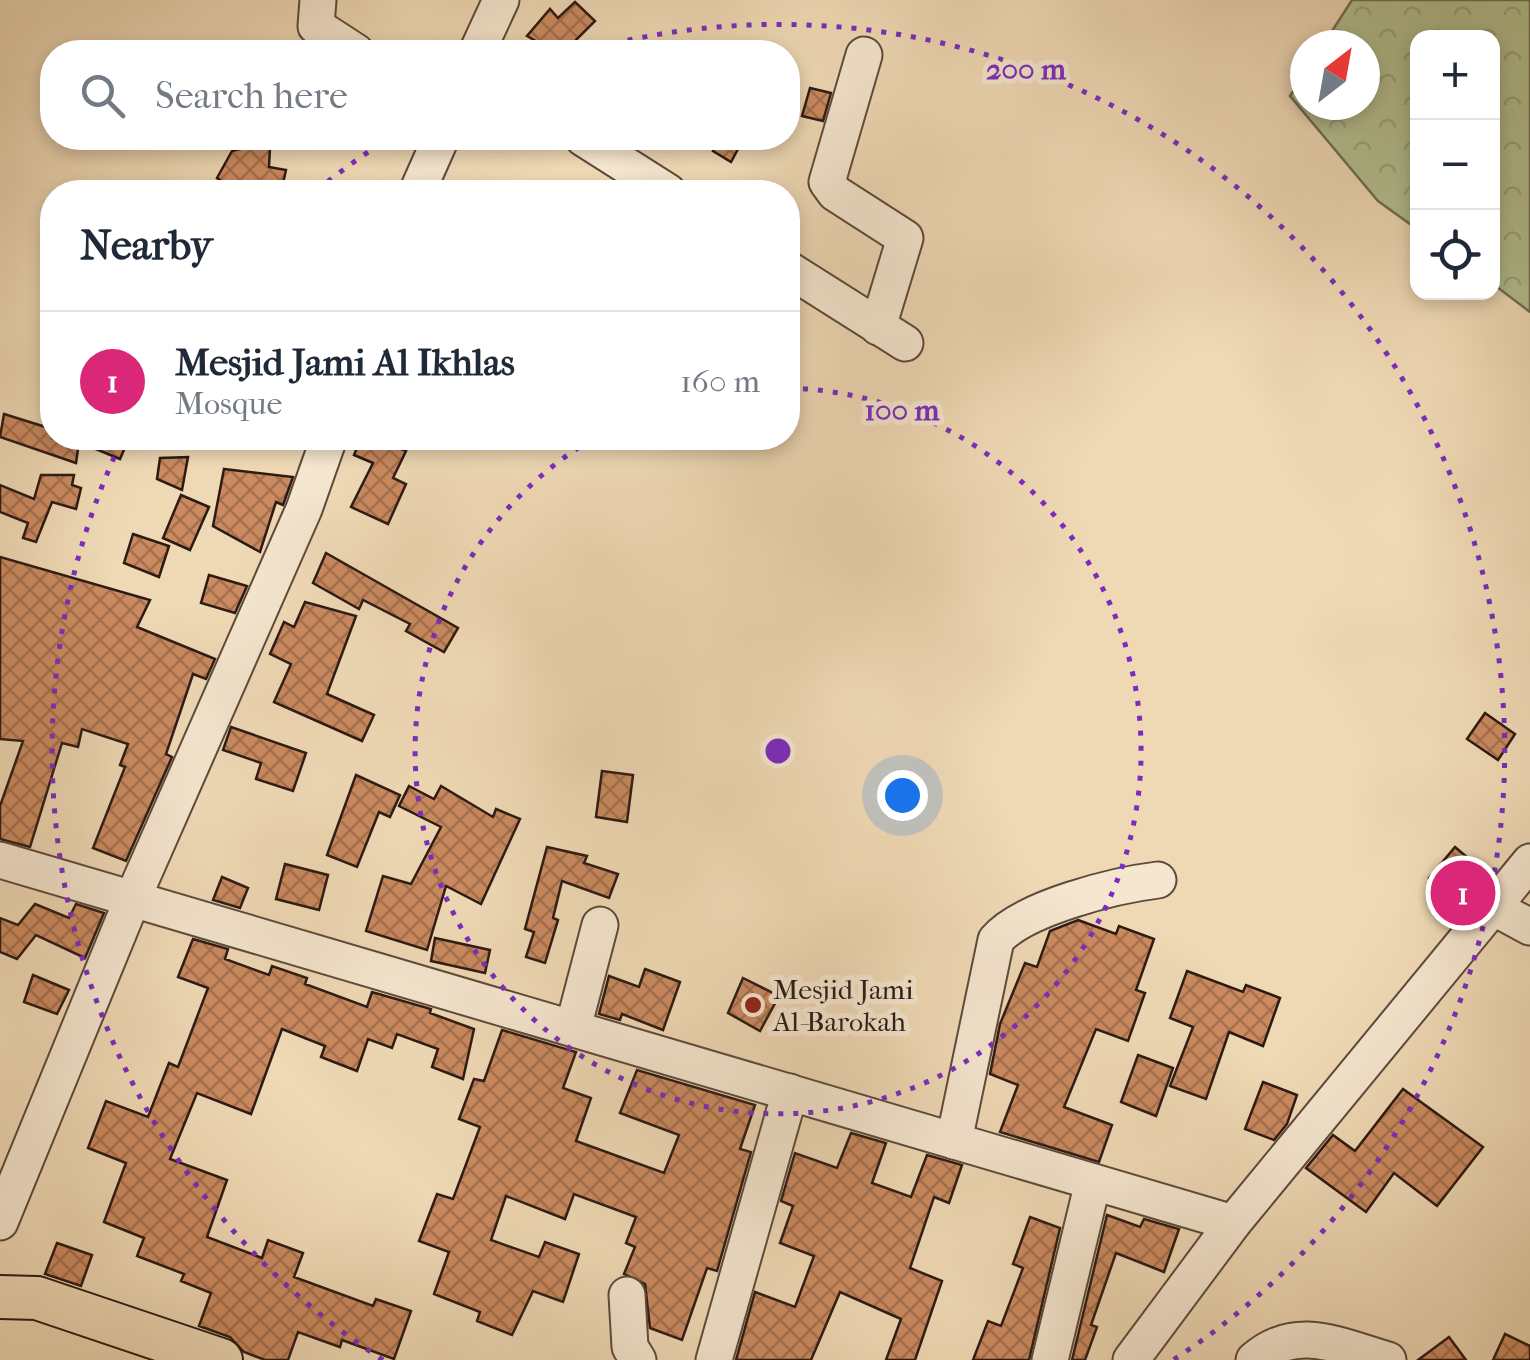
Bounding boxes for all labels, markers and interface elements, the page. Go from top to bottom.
north arrow [1290,30,1380,120]
map controls [1410,30,1500,300]
button: + [1410,30,1500,120]
search box [40,40,800,150]
text: 200 m [986,52,1067,87]
icon: search [75,68,130,123]
text: Search here [155,73,348,118]
button: − [1410,120,1500,210]
button: locate [1410,210,1500,300]
text: Nearby [80,221,212,270]
text: Mesjid Jami Al Ikhlas [175,340,515,385]
text: 1 [107,363,118,400]
text: 160 m [680,363,760,400]
text: Mosque [175,385,282,422]
text: 100 m [864,393,941,428]
centre of rings [760,733,796,769]
your location [877,770,928,821]
pin: 1 [1430,856,1496,930]
place label: Mesjid Jami Al-Barokah [772,973,913,1038]
marker: Mesjid Jami Al-Barokah [742,994,764,1016]

